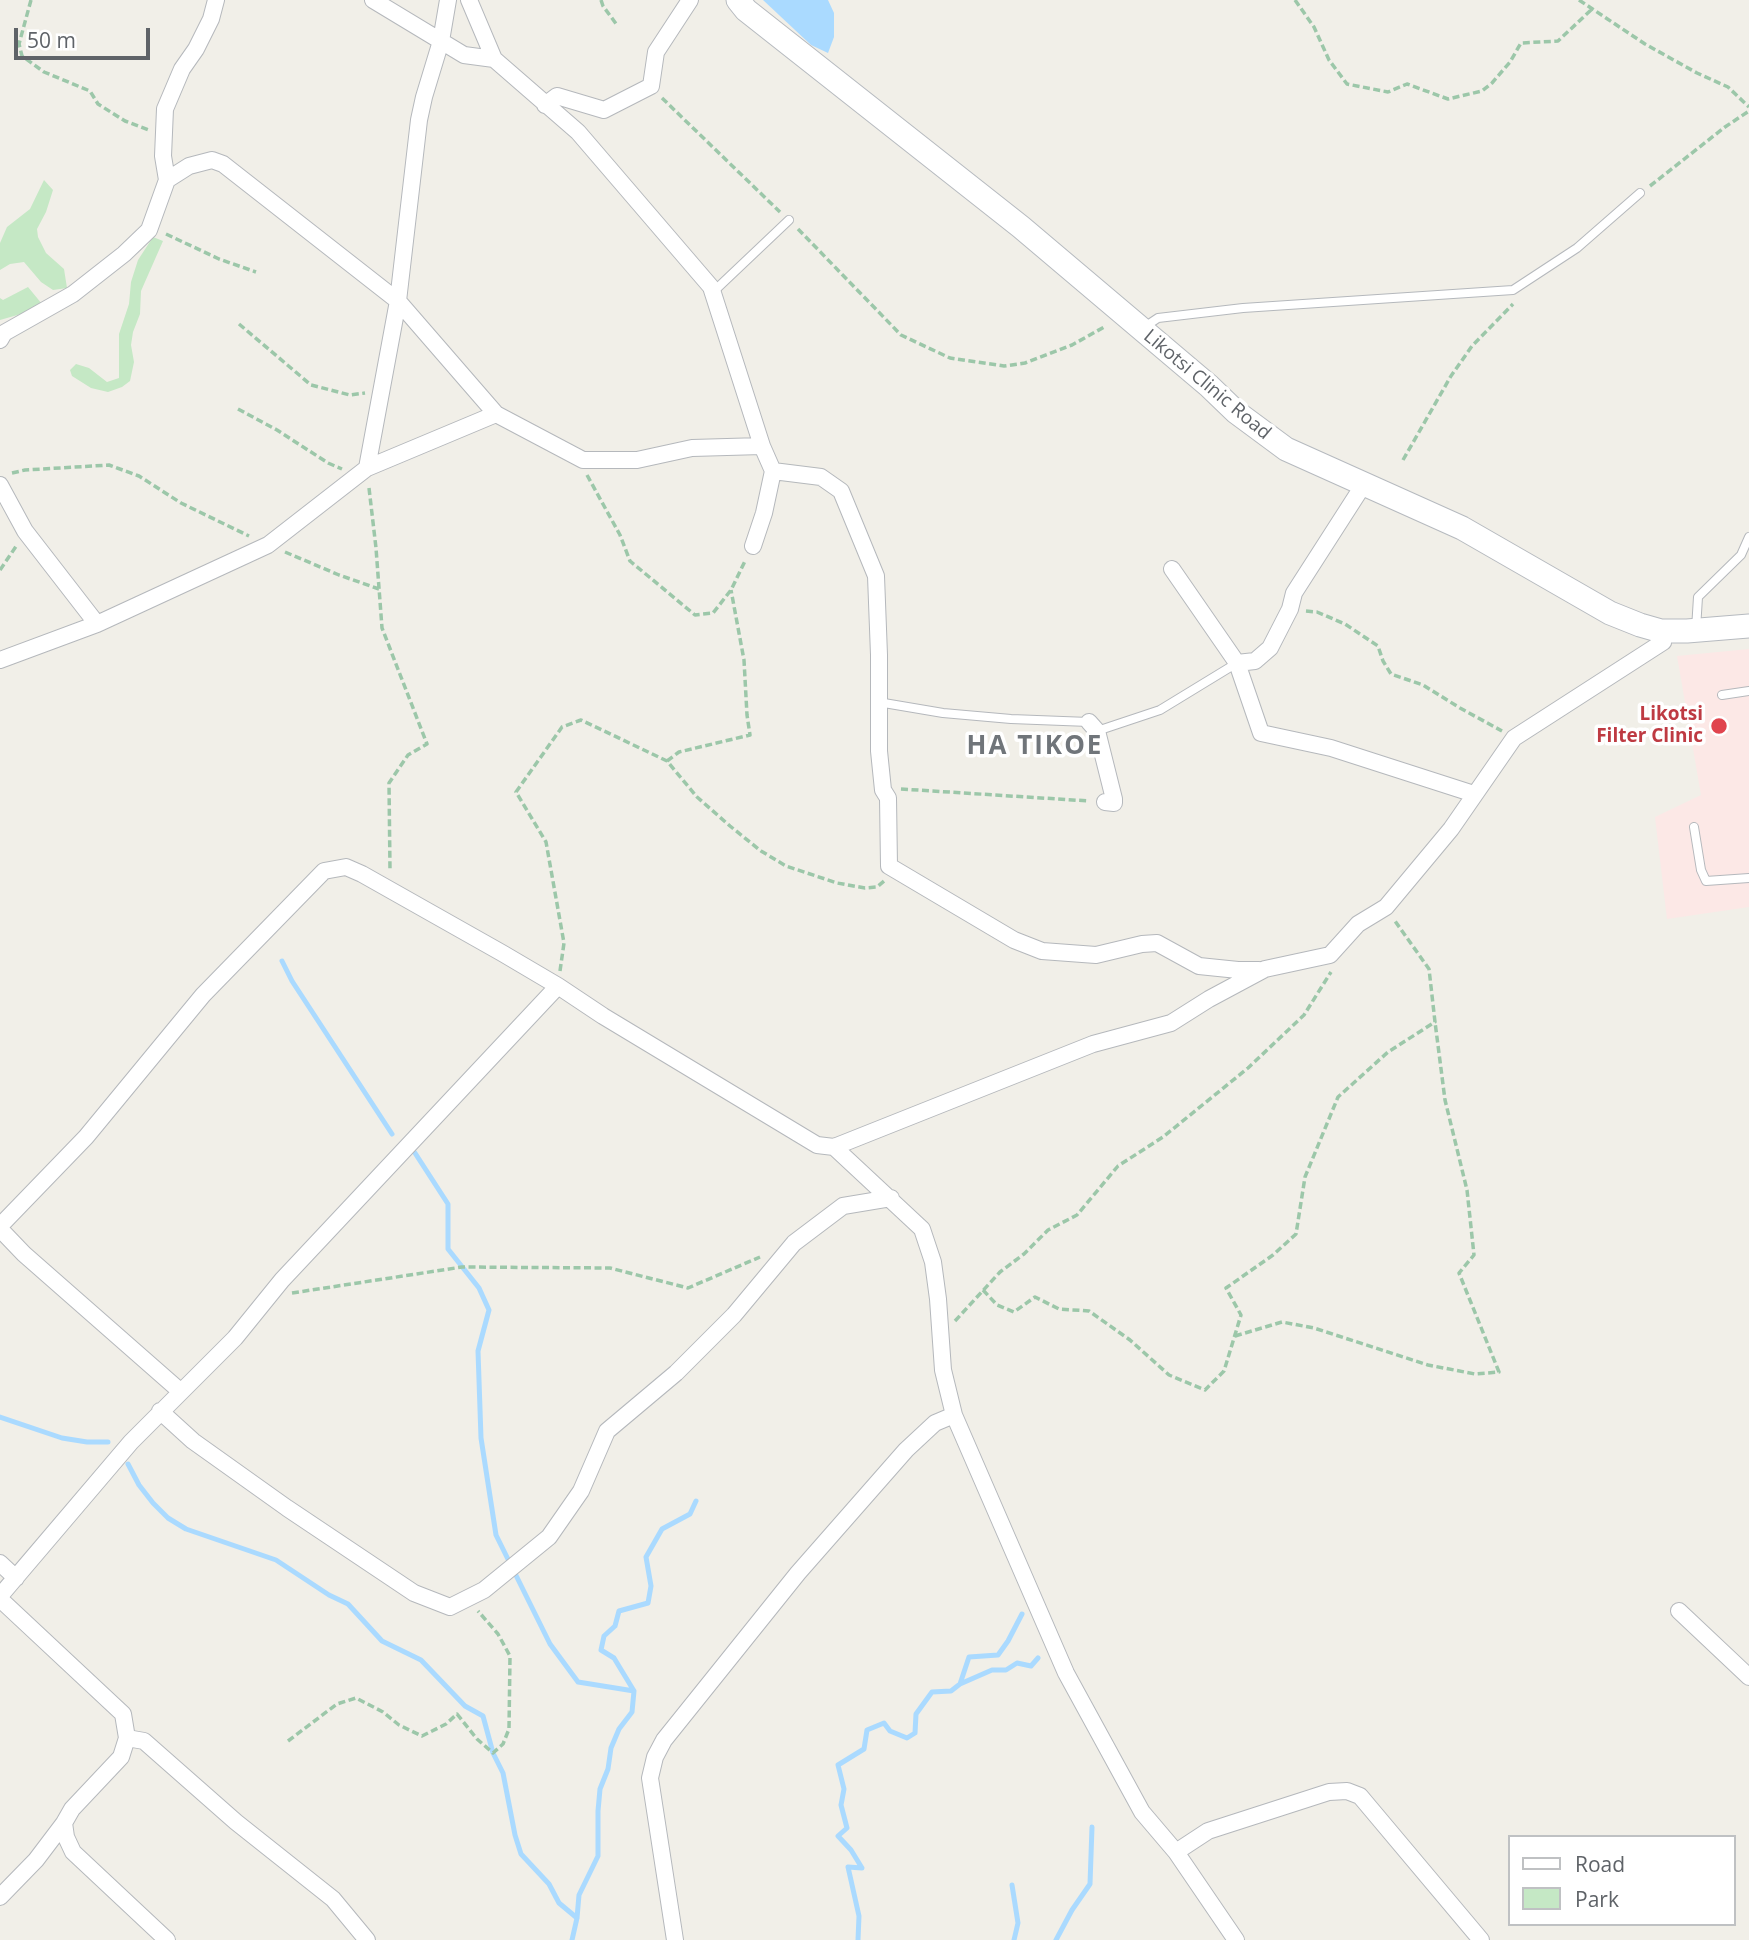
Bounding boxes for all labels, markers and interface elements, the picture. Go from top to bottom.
scale bar [18,14,154,58]
text: 50 m [27,26,76,54]
street label: Likotsi Clinic Road [1139,325,1275,445]
place label: Likotsi Filter Clinic [1596,704,1703,748]
marker: Likotsi Filter Clinic [1709,716,1729,736]
district label: HA TIKOE [968,731,1102,763]
legend [1508,1835,1735,1926]
text: Road [1575,1850,1625,1878]
text: Park [1575,1885,1619,1913]

